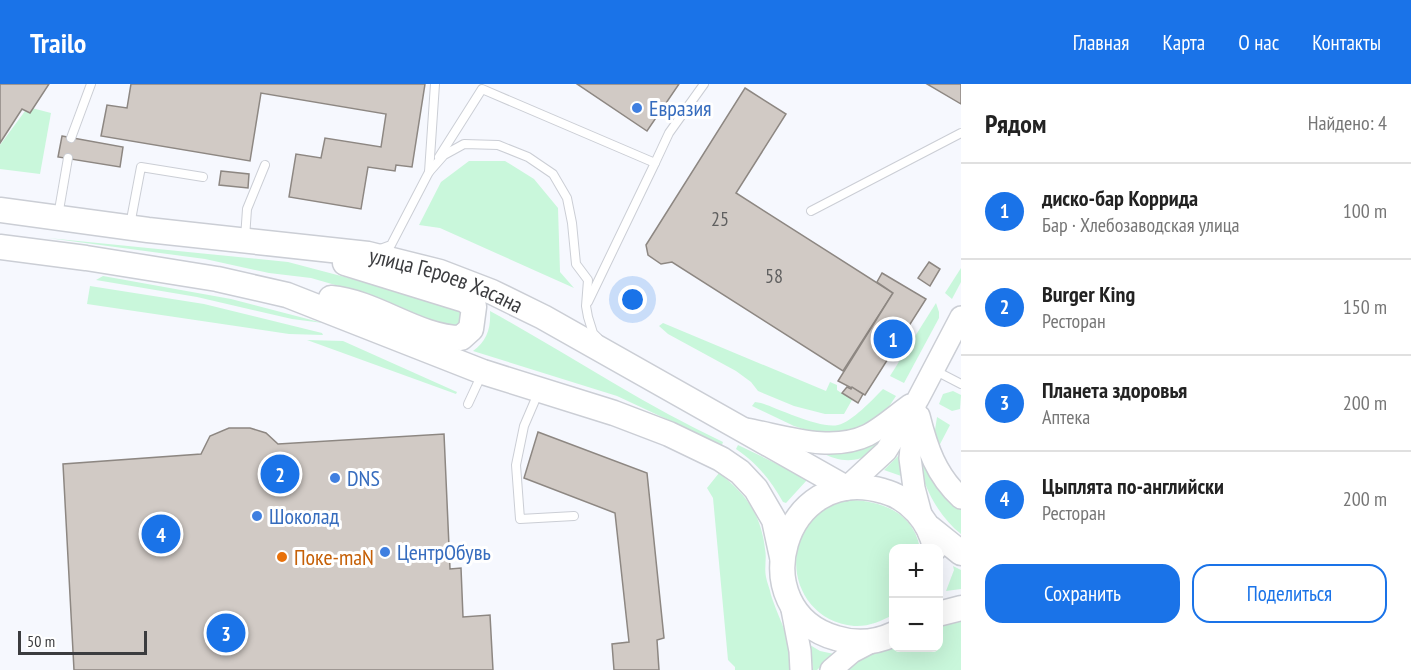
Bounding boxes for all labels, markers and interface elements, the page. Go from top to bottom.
text: Trailo [30,24,86,61]
text: Главная [1073,29,1129,56]
text: Карта [1162,29,1205,56]
text: О нас [1238,29,1279,56]
text: Контакты [1312,29,1381,56]
place label: Евразия [649,94,712,122]
marker: Евразия [630,101,644,115]
text: Рядом [985,107,1046,140]
text: Найдено: 4 [1308,110,1387,136]
text: диско-бар Коррида [1042,184,1198,212]
text: 1 [1000,198,1009,224]
text: 100 m [1343,198,1387,224]
house number: 25 [711,206,729,232]
text: Бар · Хлебозаводская улица [1042,212,1240,238]
street label: улица Героев Хасана [366,241,528,319]
house number: 58 [765,263,783,289]
text: Burger King [1042,280,1135,308]
your location [618,285,647,314]
text: 2 [1000,294,1009,320]
text: 150 m [1343,294,1387,320]
text: Ресторан [1042,308,1106,334]
pin: 1 [874,316,912,362]
text: Планета здоровья [1042,376,1187,404]
text: 3 [1000,390,1009,416]
text: 200 m [1343,390,1387,416]
text: Аптека [1042,404,1090,430]
pin: 2 [260,452,300,496]
place label: DNS [347,464,380,492]
marker: DNS [328,471,342,485]
text: Цыплята по-английски [1042,472,1224,500]
text: 4 [1000,486,1009,512]
text: 200 m [1343,486,1387,512]
text: Ресторан [1042,500,1106,526]
place label: Шоколад [269,502,339,530]
marker: Шоколад [250,509,264,523]
pin: 4 [142,512,180,556]
place label: ЦентрОбувь [397,538,491,566]
place label: Поке-maN [294,543,374,571]
map controls [889,544,943,652]
button: + [889,544,943,598]
marker: ЦентрОбувь [378,545,392,559]
marker: Поке-maN [275,550,289,564]
button: Сохранить [985,564,1180,623]
button: Поделиться [1192,564,1387,623]
button: − [889,598,943,652]
pin: 3 [206,610,246,656]
scale bar [18,628,147,656]
text: 50 m [27,631,55,651]

